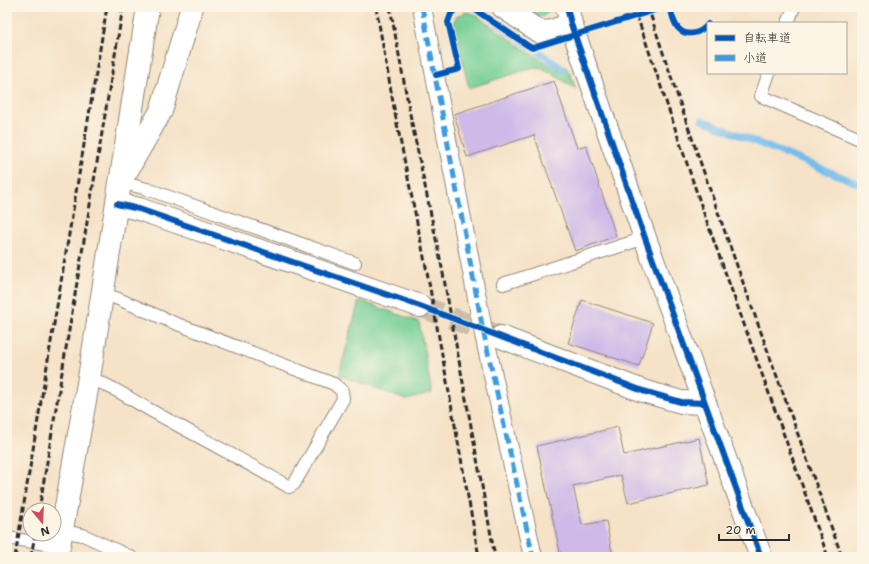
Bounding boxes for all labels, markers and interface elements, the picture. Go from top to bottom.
legend [707,22,847,74]
text: 自転車道 [743,30,791,46]
text: 小道 [743,50,767,66]
north arrow [22,502,62,542]
scale bar [719,516,789,542]
text: 20 m [725,522,756,538]
text: N [38,523,51,540]

